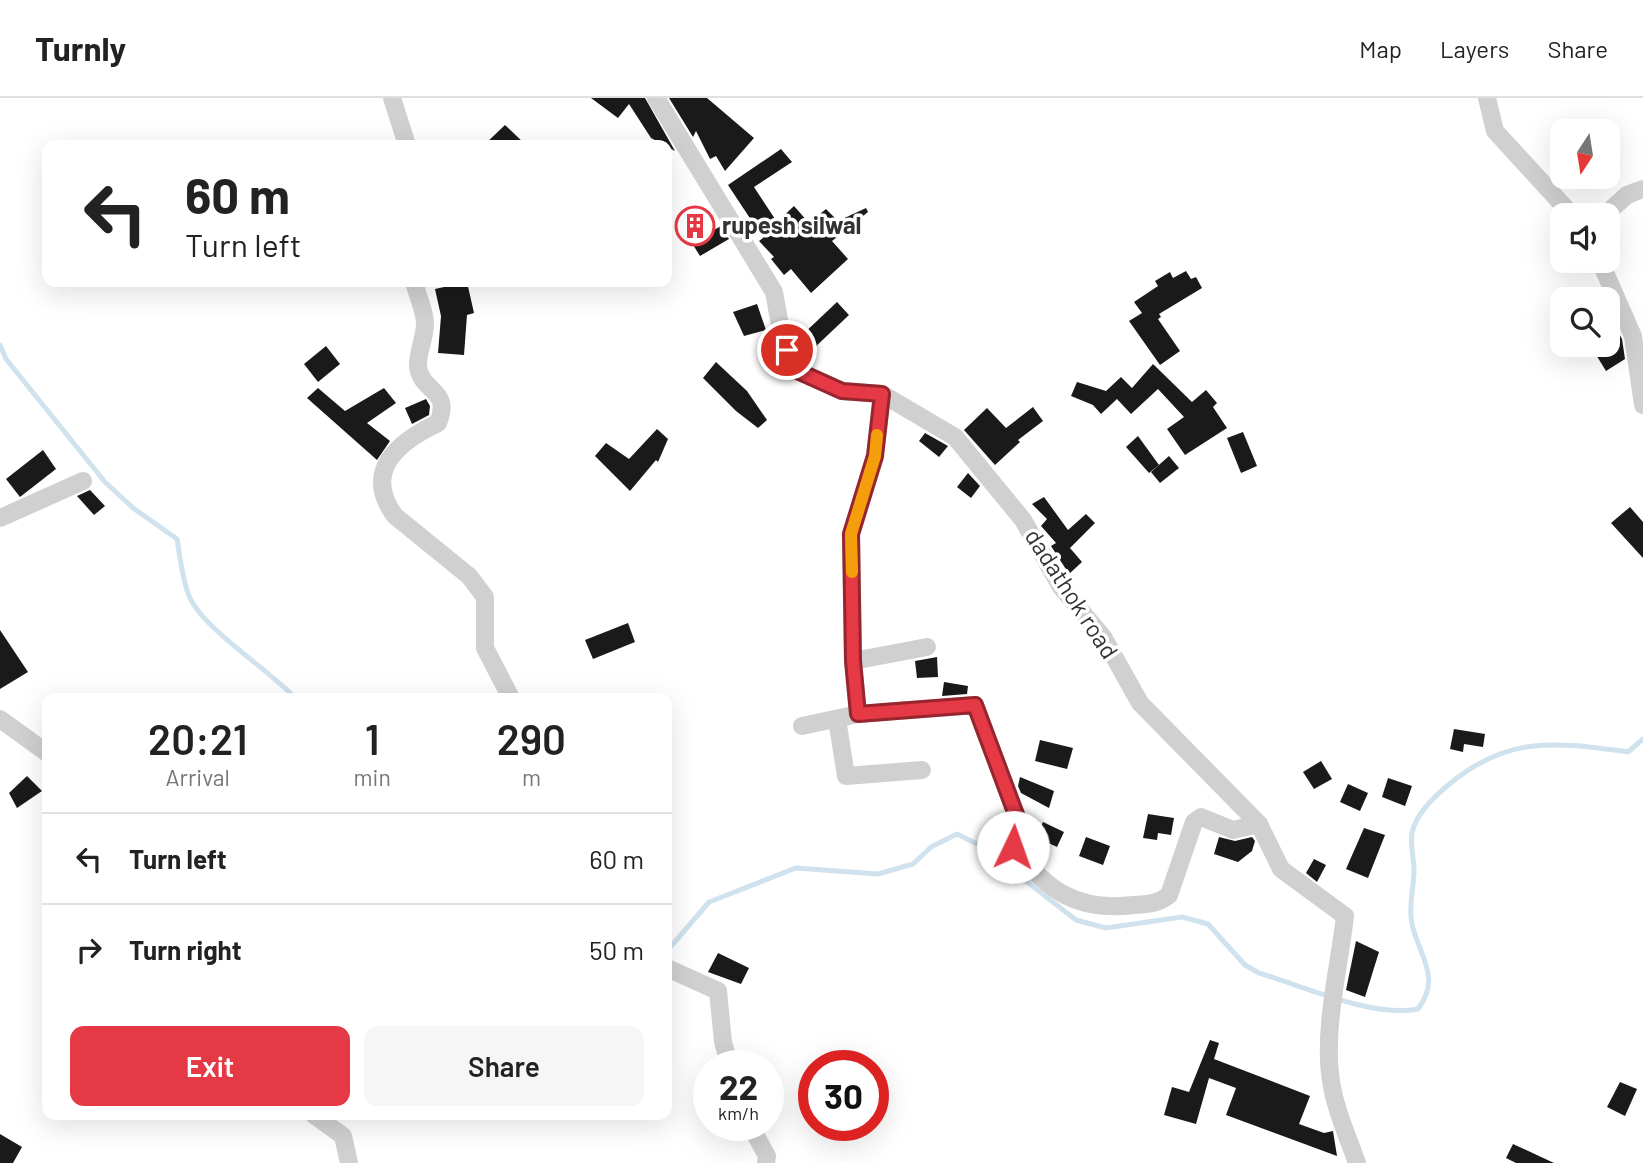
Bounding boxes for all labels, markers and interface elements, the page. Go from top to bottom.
text: Turnly [35,28,126,68]
text: Map [1359,34,1402,63]
text: Layers [1440,34,1509,63]
text: Share [1547,34,1608,63]
north arrow [1550,119,1620,189]
map controls [1550,119,1620,357]
text: 60 m [185,165,290,224]
icon: left [70,168,161,259]
button: sound [1550,203,1620,273]
building icon: rupesh silwal [674,205,716,247]
place label: rupesh silwal [722,210,861,239]
text: Turn left [185,225,302,263]
button: search [1550,287,1620,357]
pin [757,320,817,380]
icon: arrive [768,331,806,369]
street label: dadathok road [1019,523,1125,664]
text: 20:21 [148,713,248,763]
text: 1 [365,713,380,763]
text: 290 [497,713,566,763]
text: Arrival [166,763,230,791]
text: min [354,763,391,791]
text: m [522,763,541,791]
position arrow [976,810,1050,884]
icon: left [70,840,108,878]
text: Turn left [129,843,227,874]
text: 60 m [589,843,644,874]
icon: right [70,931,108,969]
text: Turn right [129,934,242,965]
text: 50 m [589,934,644,965]
button: Exit [70,1026,350,1106]
button: Share [364,1026,644,1106]
speed limit sign: 30 [798,1050,889,1141]
text: 22 [719,1065,758,1107]
text: km/h [718,1102,759,1124]

